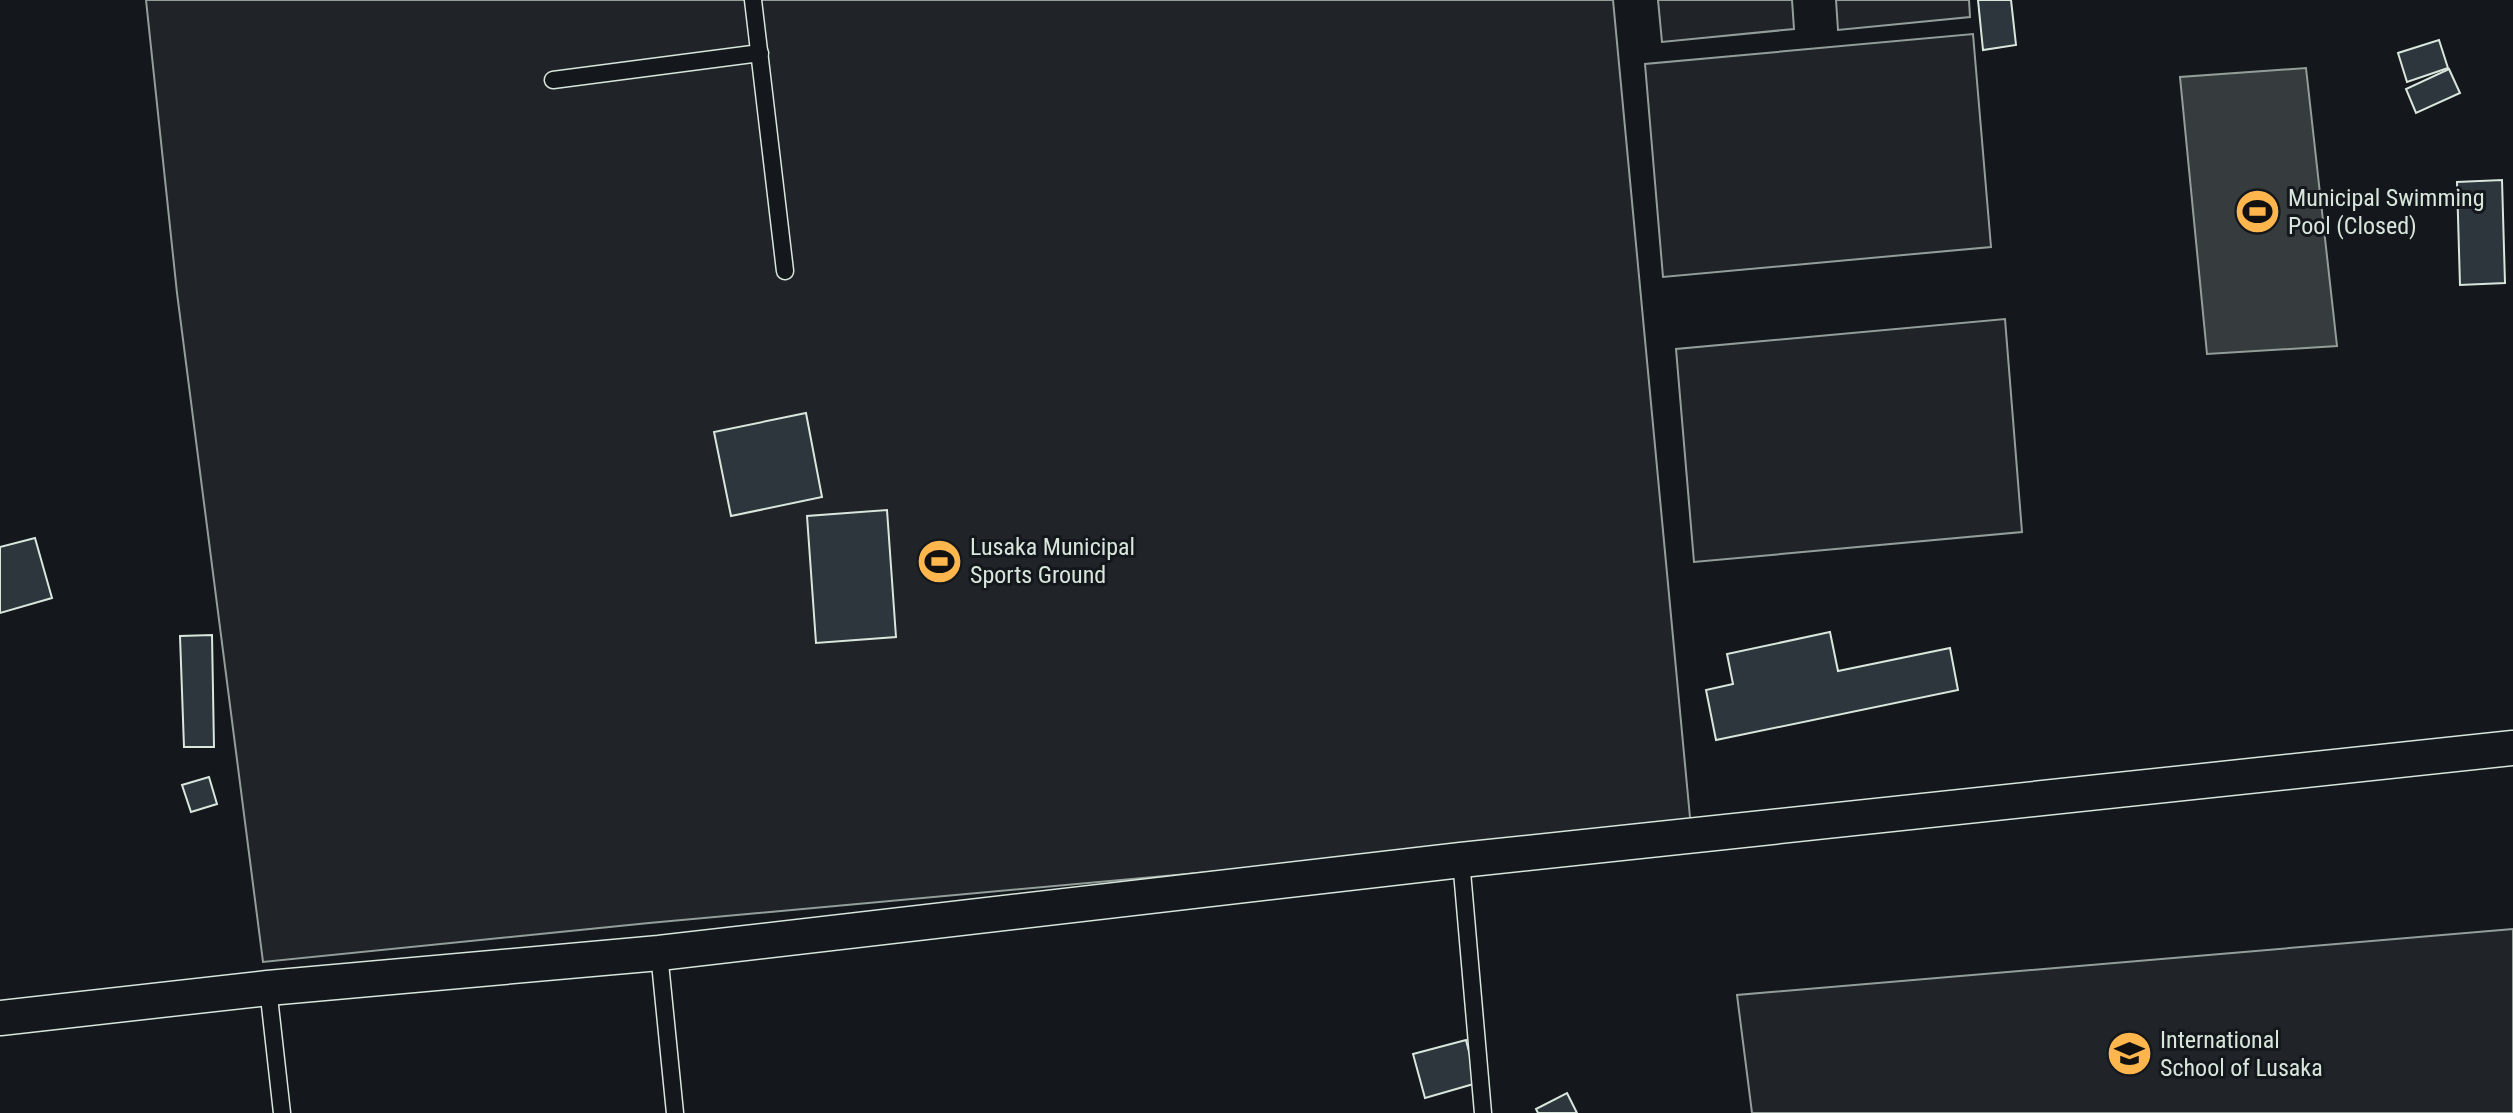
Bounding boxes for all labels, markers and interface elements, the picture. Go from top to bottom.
place label: Municipal Swimming Pool (Closed) [2288,184,2484,240]
sports icon: Municipal Swimming Pool (Closed) [2233,188,2281,236]
place label: Lusaka Municipal Sports Ground [970,533,1135,589]
sports icon: Lusaka Municipal Sports Ground [915,537,963,585]
place label: International School of Lusaka [2160,1026,2323,1082]
school or university icon: International School of Lusaka [2105,1030,2153,1078]

